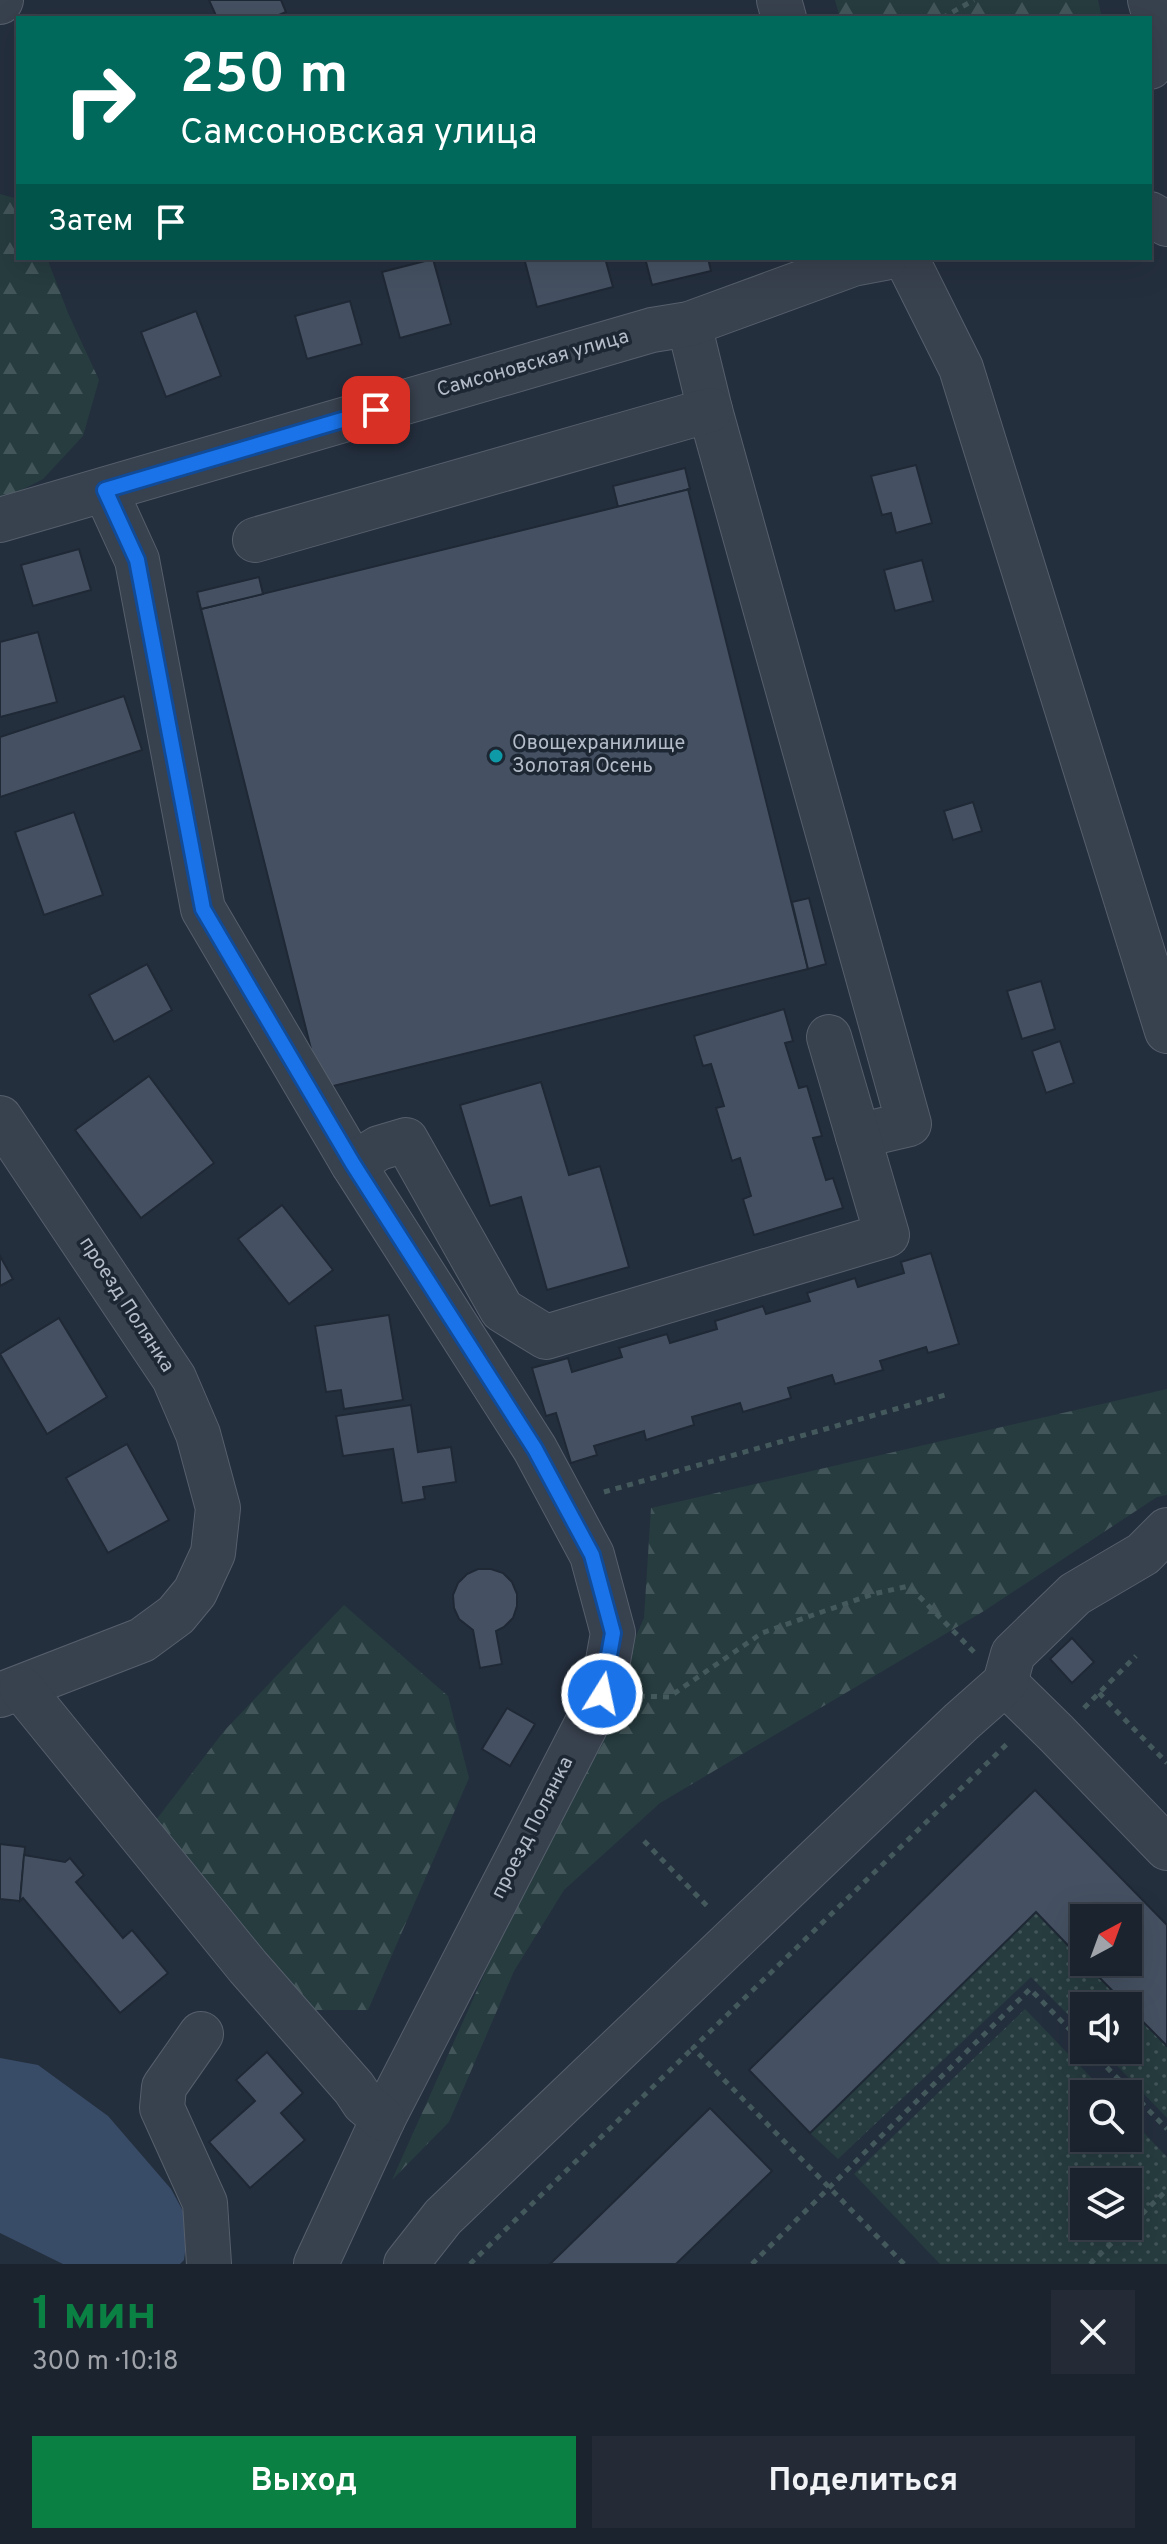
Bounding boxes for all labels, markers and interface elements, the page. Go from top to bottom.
text: 250 m [180,42,348,112]
icon: right [48,48,152,152]
text: Самсоновская улица [180,111,537,157]
icon: arrive [149,200,193,244]
text: Затем [48,204,133,241]
street label: Самсоновская улица [434,324,632,404]
pin [342,376,410,444]
icon: arrive [354,388,398,432]
place label: Овощехранилище Золотая Осень [512,731,685,780]
marker: Овощехранилище Золотая Осень [487,747,505,765]
street label: проезд Полянка [72,1232,180,1378]
position arrow [560,1652,644,1736]
street label: проезд Полянка [486,1752,580,1904]
north arrow [1070,1904,1142,1976]
map controls [1070,1904,1142,2240]
button: sound [1070,1992,1142,2064]
button: search [1070,2080,1142,2152]
button: layers [1070,2168,1142,2240]
text: 1 мин [32,2286,157,2346]
button: close [1051,2290,1135,2374]
text: 300 m · 10:18 [32,2346,179,2379]
button: Выход [32,2436,576,2528]
button: Поделиться [592,2436,1135,2528]

